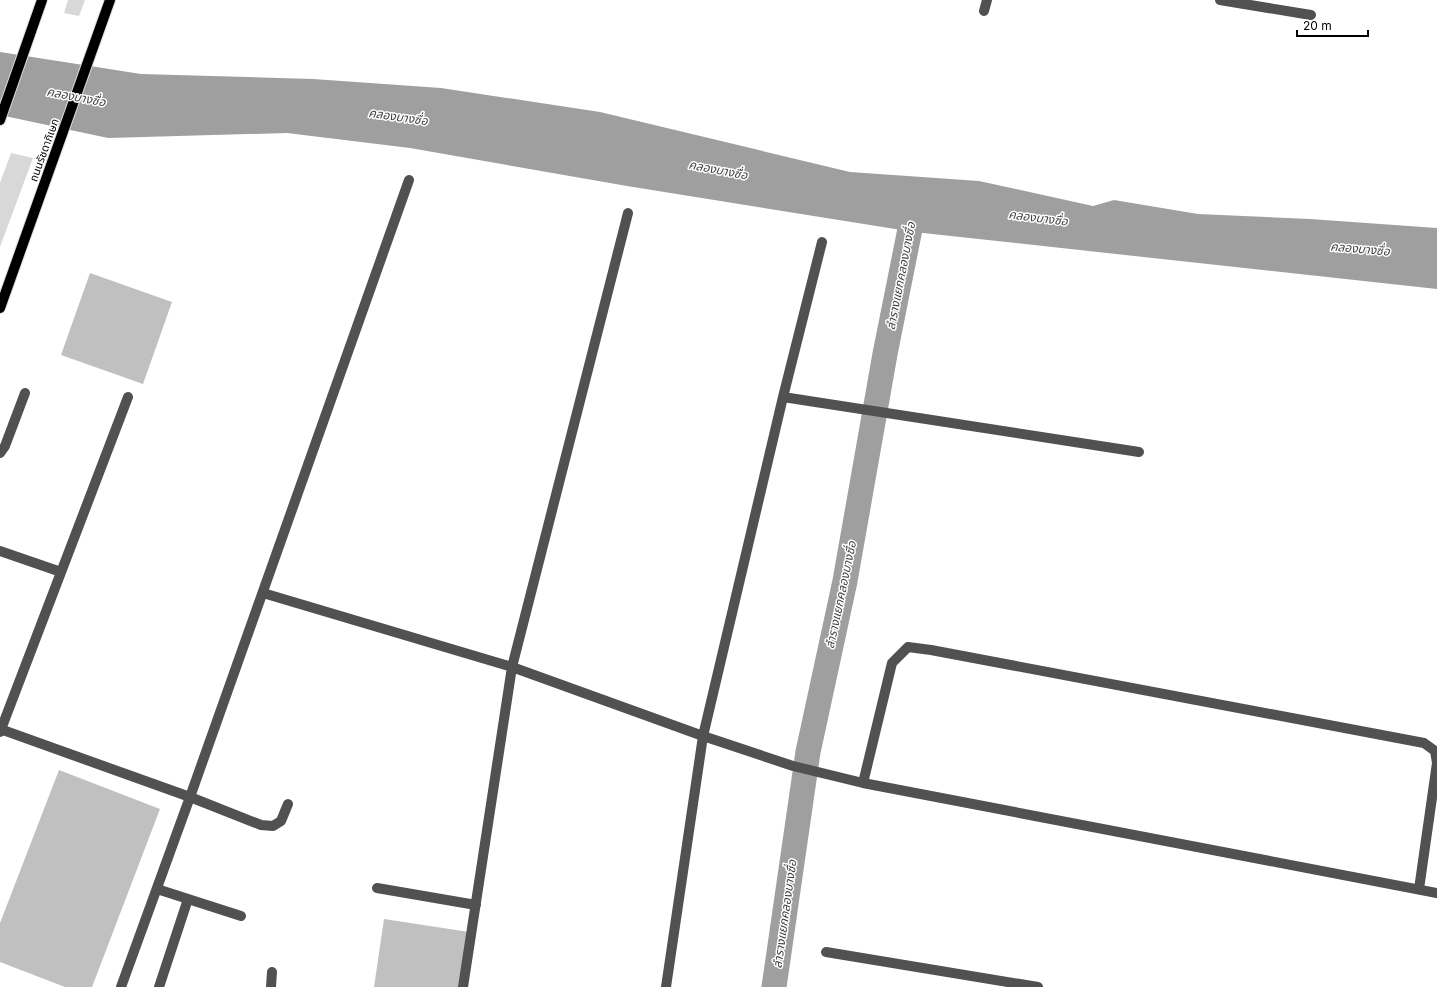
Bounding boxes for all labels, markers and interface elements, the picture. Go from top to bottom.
scale bar [1297,12,1368,38]
text: 20 m [1303,18,1332,33]
water label: คลองบางซื่อ [45,82,108,110]
water label: คลองบางซื่อ [367,104,430,128]
street label: ถนนรัชดาภิเษก [26,117,62,183]
water label: คลองบางซื่อ [687,155,750,183]
water label: คลองบางซื่อ [1008,205,1070,229]
water label: ลำรางแยกคลองบางซื่อ [882,220,919,331]
water label: คลองบางซื่อ [1330,237,1392,259]
water label: ลำรางแยกคลองบางซื่อ [821,539,859,650]
water label: ลำรางแยกคลองบางซื่อ [768,858,800,969]

